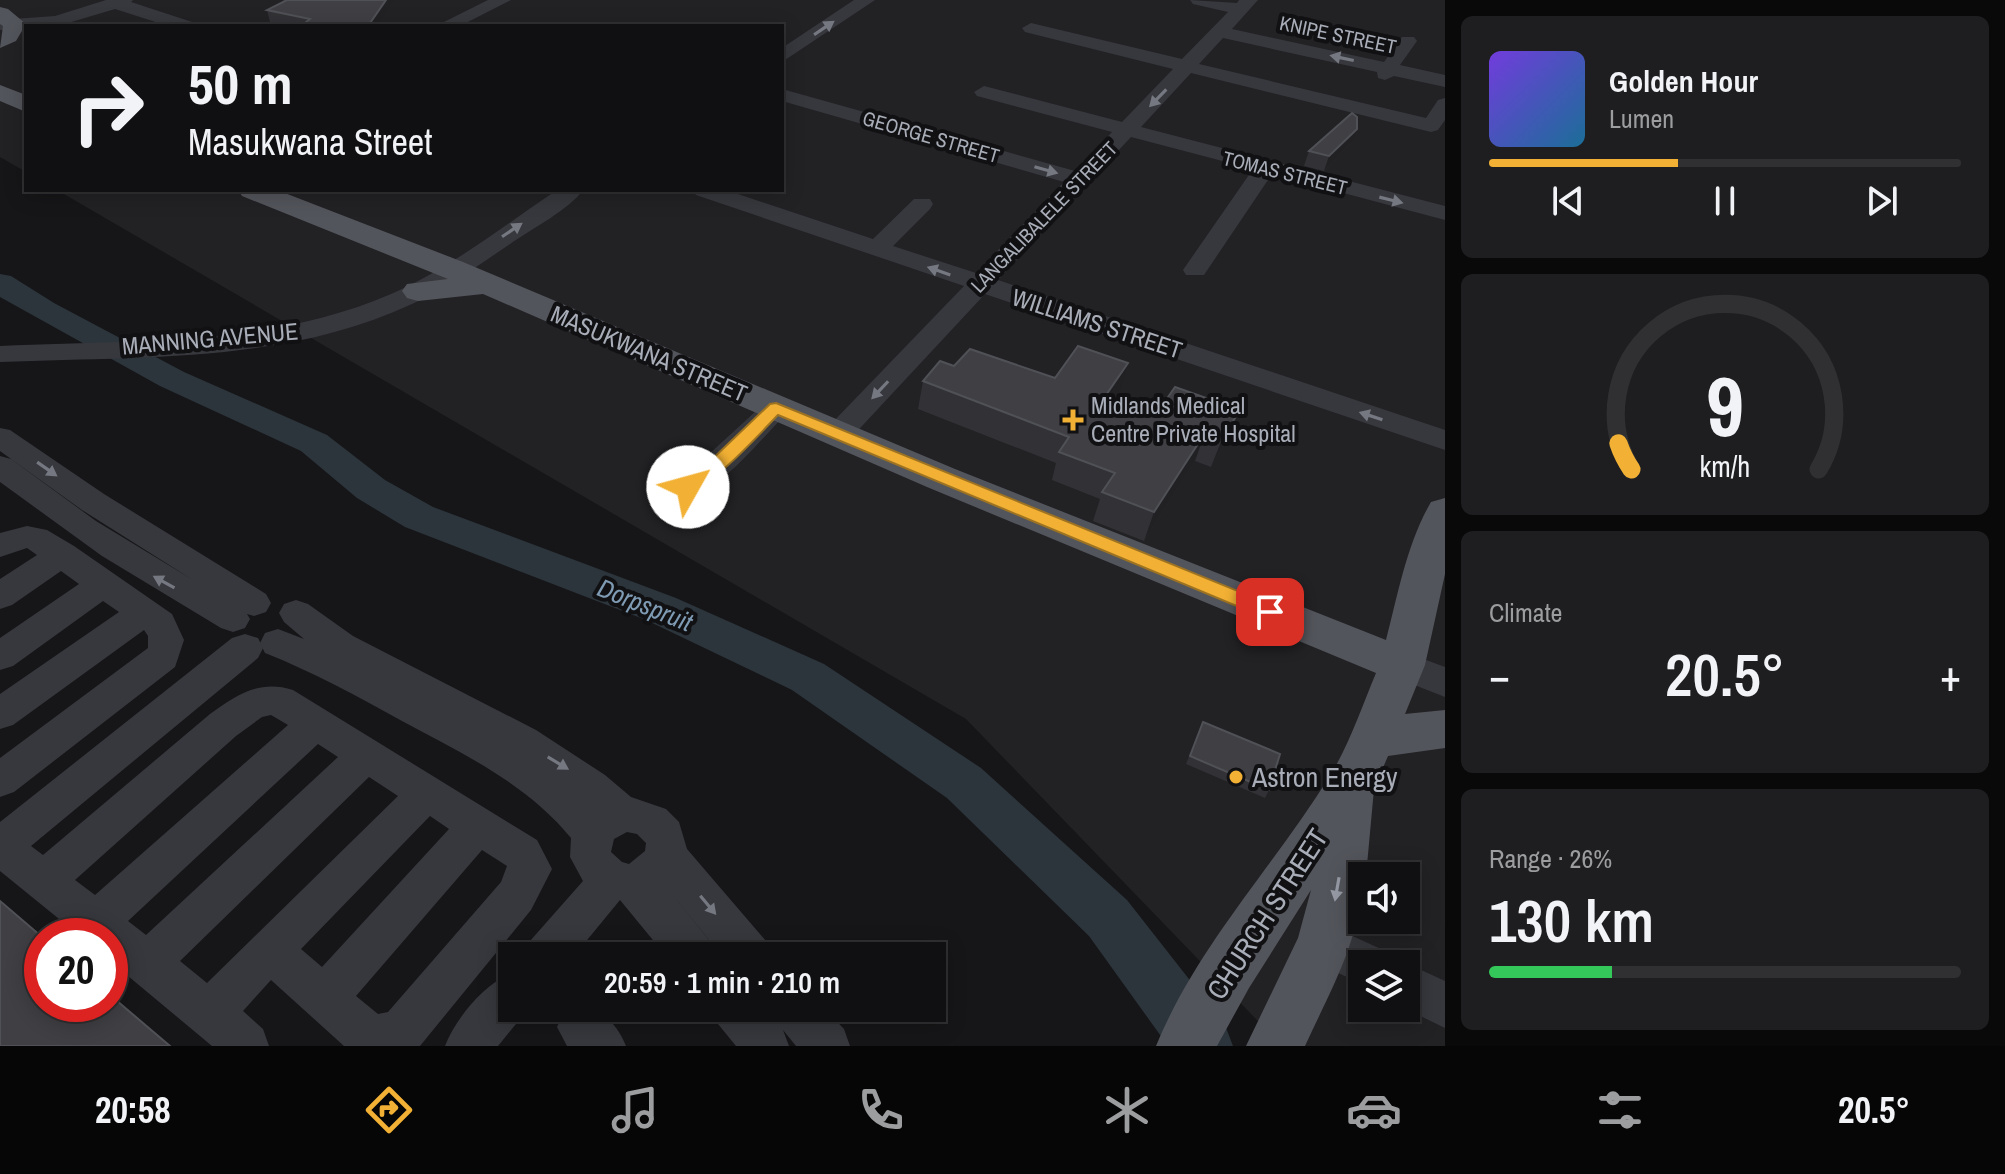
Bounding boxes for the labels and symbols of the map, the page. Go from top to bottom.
street label: KNIPE STREET [1277,9,1399,60]
one-way arrow [813,21,835,36]
one-way arrow [1329,51,1354,64]
one-way arrow [1149,88,1167,107]
street label: GEORGE STREET [860,104,1003,169]
street label: LANGALIBALELE STREET [964,135,1123,298]
street label: TOMAS STREET [1220,144,1350,201]
one-way arrow [1034,164,1058,177]
one-way arrow [1379,194,1404,206]
one-way arrow [501,223,523,237]
one-way arrow [926,265,950,277]
street label: WILLIAMS STREET [1008,280,1187,366]
street label: MASUKWANA STREET [546,297,752,409]
street label: MANNING AVENUE [120,314,299,362]
one-way arrow [871,380,889,399]
place label: Midlands Medical Centre Private Hospital [1091,389,1296,449]
marker: Midlands Medical Centre Private Hospital [1062,409,1084,431]
one-way arrow [1359,409,1383,421]
position arrow [646,445,730,529]
one-way arrow [36,461,57,476]
water label: Dorpspruit [592,570,699,640]
one-way arrow [153,575,176,589]
pin [1236,578,1304,646]
one-way arrow [547,755,569,769]
place label: Astron Energy [1251,758,1398,796]
marker: Astron Energy [1227,768,1245,786]
street label: CHURCH STREET [1198,821,1336,1007]
one-way arrow [1331,876,1343,901]
one-way arrow [699,895,716,915]
speed limit sign: 20 [24,918,128,1022]

